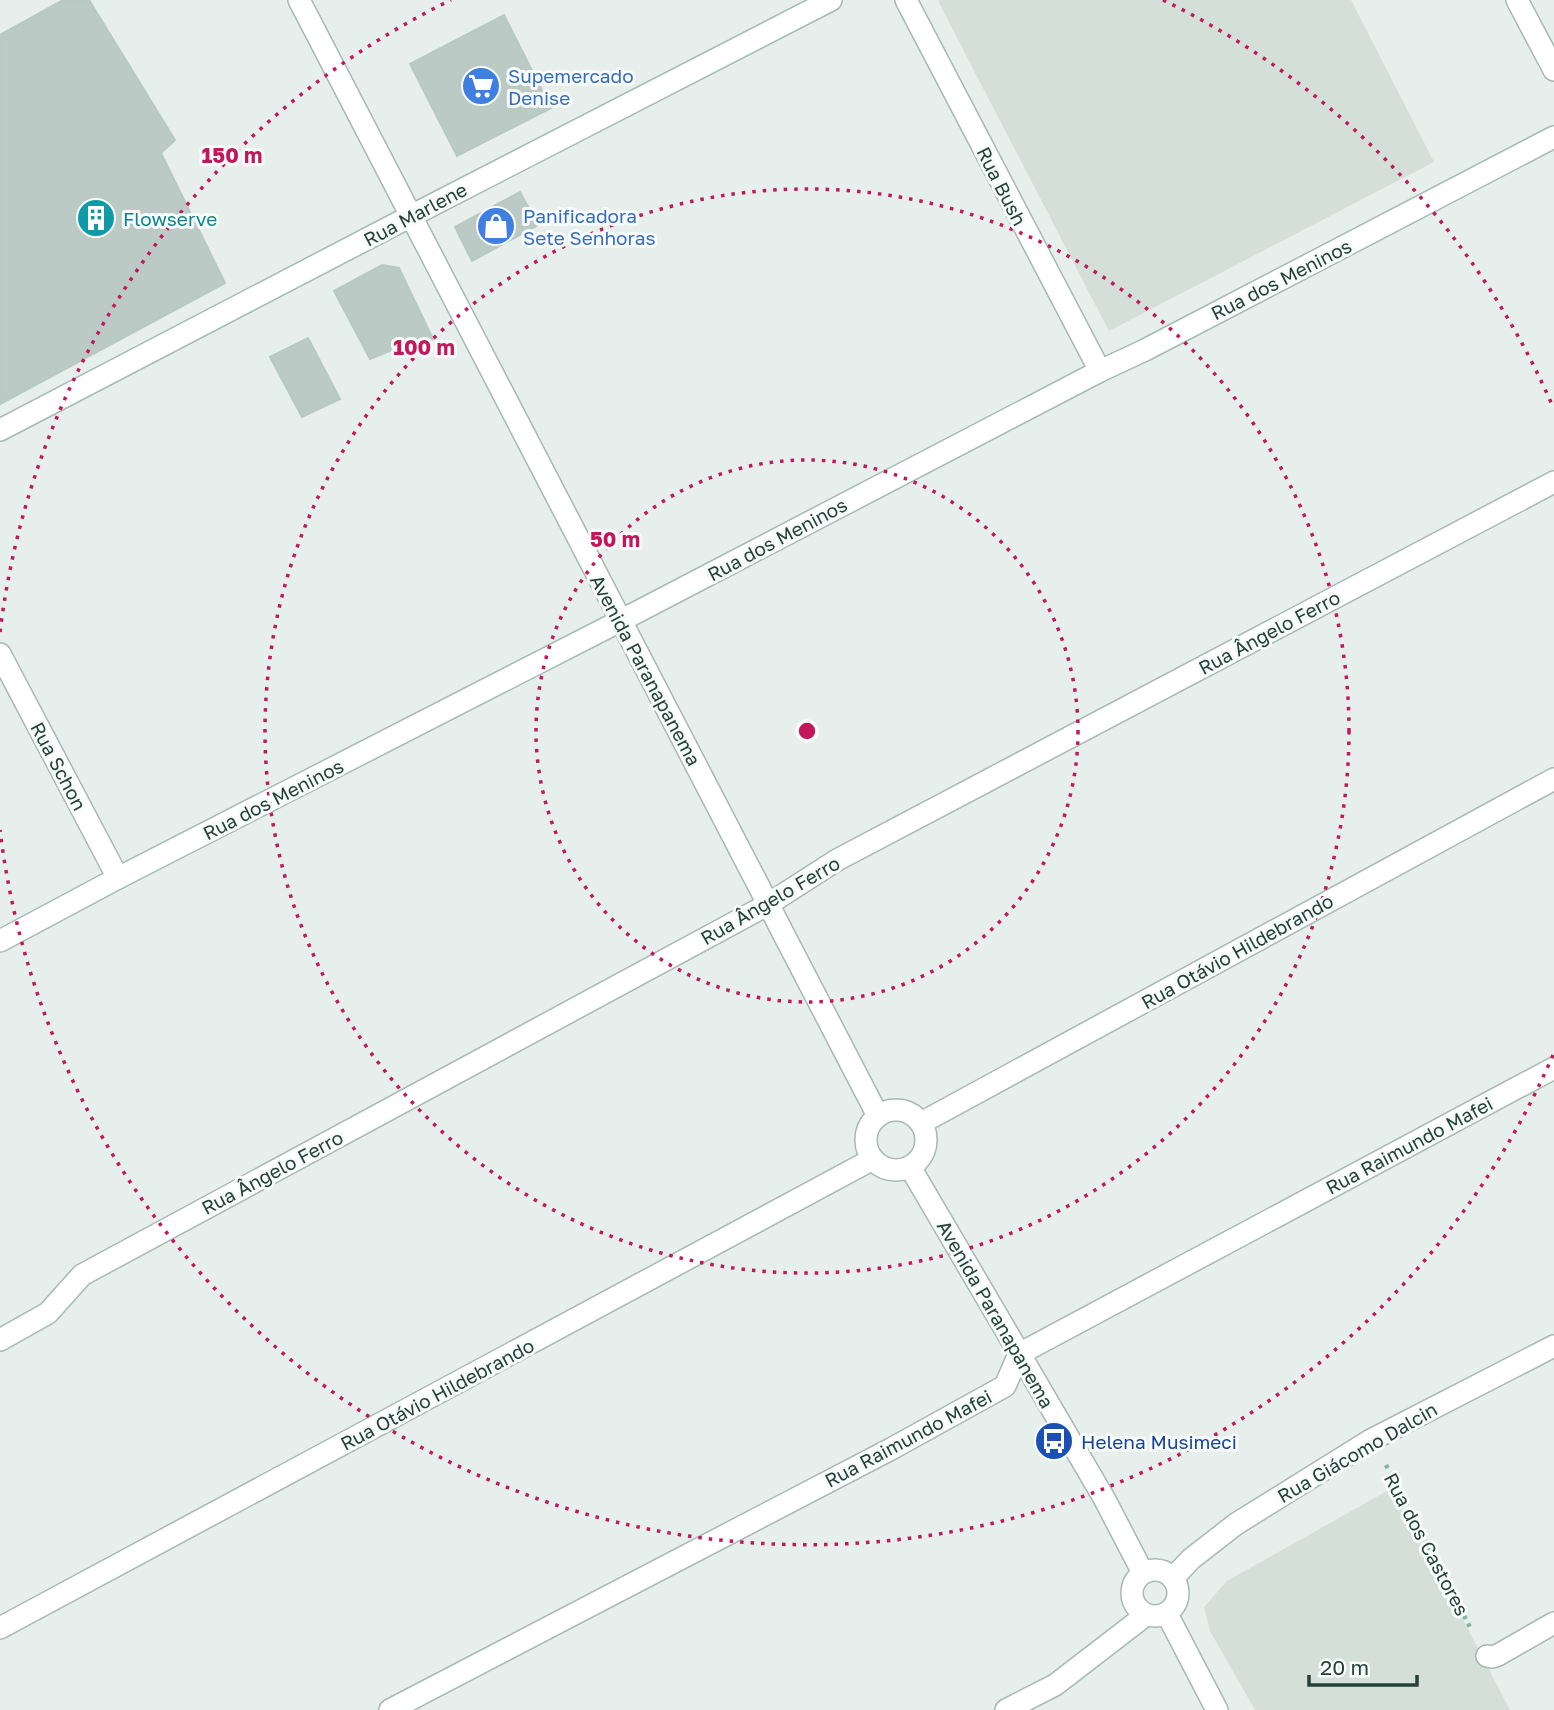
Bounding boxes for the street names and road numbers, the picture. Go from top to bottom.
street label: Rua Bush [972,143,1032,229]
street label: Rua Marlene [359,177,471,251]
street label: Rua dos Meninos [1207,234,1355,324]
street label: Rua dos Meninos [703,493,851,585]
street label: Avenida Paranapanema [586,571,706,769]
street label: Rua Ângelo Ferro [1194,585,1344,679]
street label: Rua Schon [26,718,92,814]
street label: Rua dos Meninos [199,754,347,844]
street label: Rua Ângelo Ferro [696,851,844,949]
street label: Rua Otávio Hildebrando [1137,889,1337,1013]
street label: Rua Raimundo Mafei [1322,1091,1496,1199]
street label: Rua Ângelo Ferro [197,1125,347,1219]
street label: Avenida Paranapanema [933,1216,1059,1412]
street label: Rua Otávio Hildebrando [336,1333,538,1455]
street label: Rua Raimundo Mafei [821,1384,995,1492]
street label: Rua Giácomo Dalcin [1273,1397,1441,1507]
street label: Rua dos Castores [1380,1469,1474,1619]

